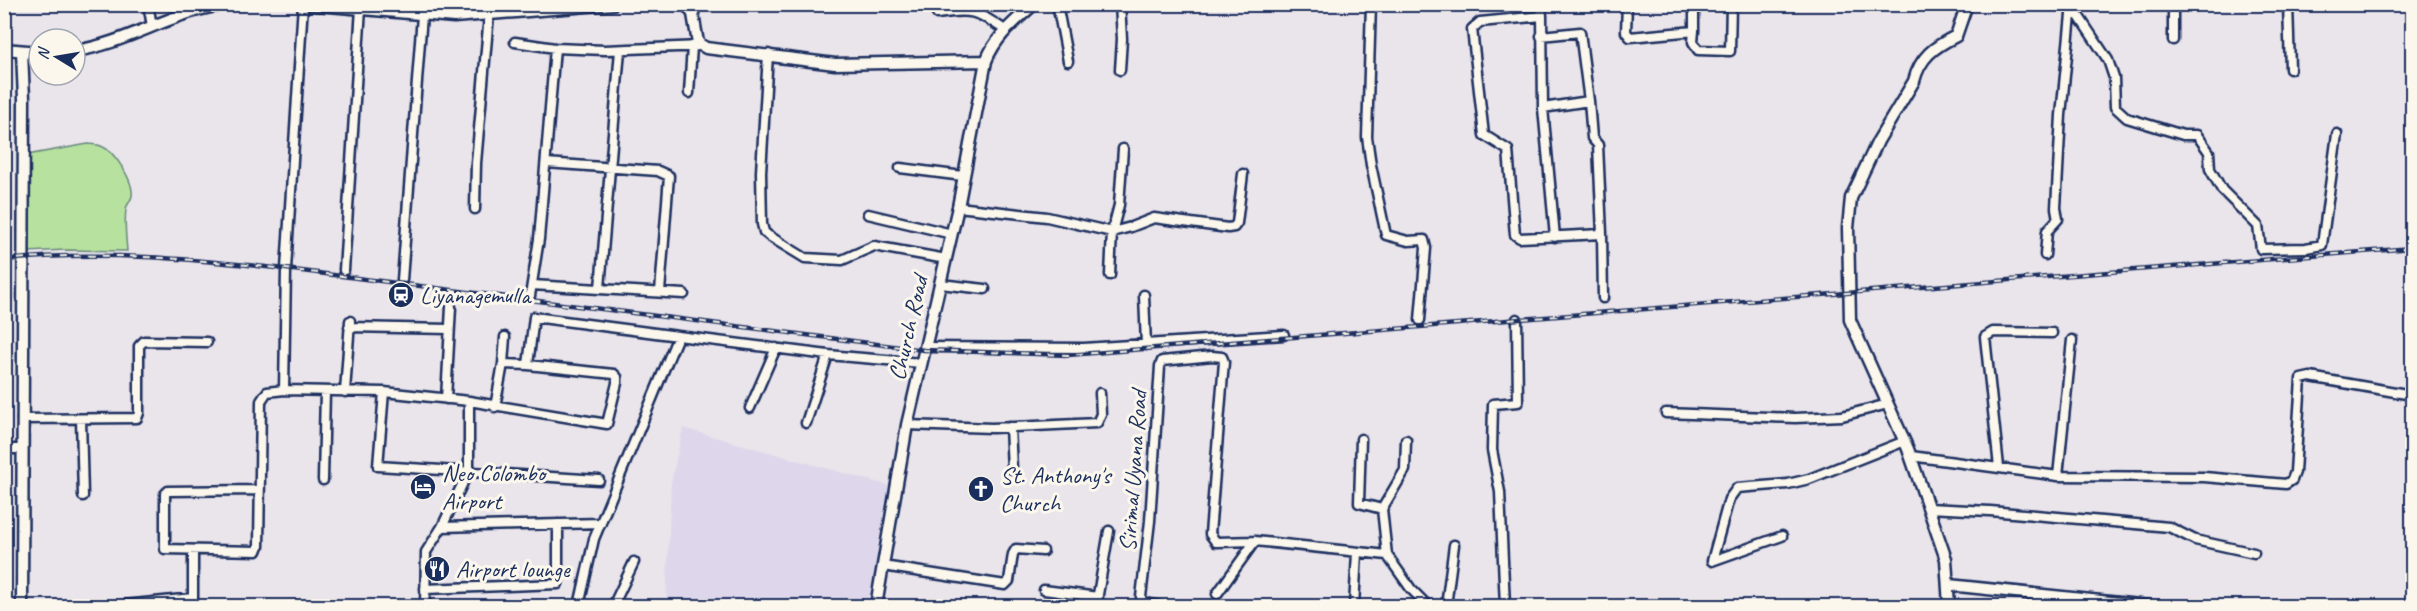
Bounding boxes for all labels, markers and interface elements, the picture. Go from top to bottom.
north arrow [27,27,87,87]
text: N [32,45,55,61]
street label: Church Road [881,269,935,383]
station icon: Liyanagemulla [386,280,416,310]
place label: Liyanagemulla [420,280,532,310]
street label: Sirimal Uyana Road [1112,386,1154,553]
place label: Neo Colombo Airport [442,458,547,516]
place label: St. Anthony's Church [1000,460,1113,518]
hotel icon: Neo Colombo Airport [408,472,438,502]
church icon: St. Anthony's Church [966,474,996,504]
restaurant icon: Airport lounge [422,554,452,584]
place label: Airport lounge [456,554,572,584]

